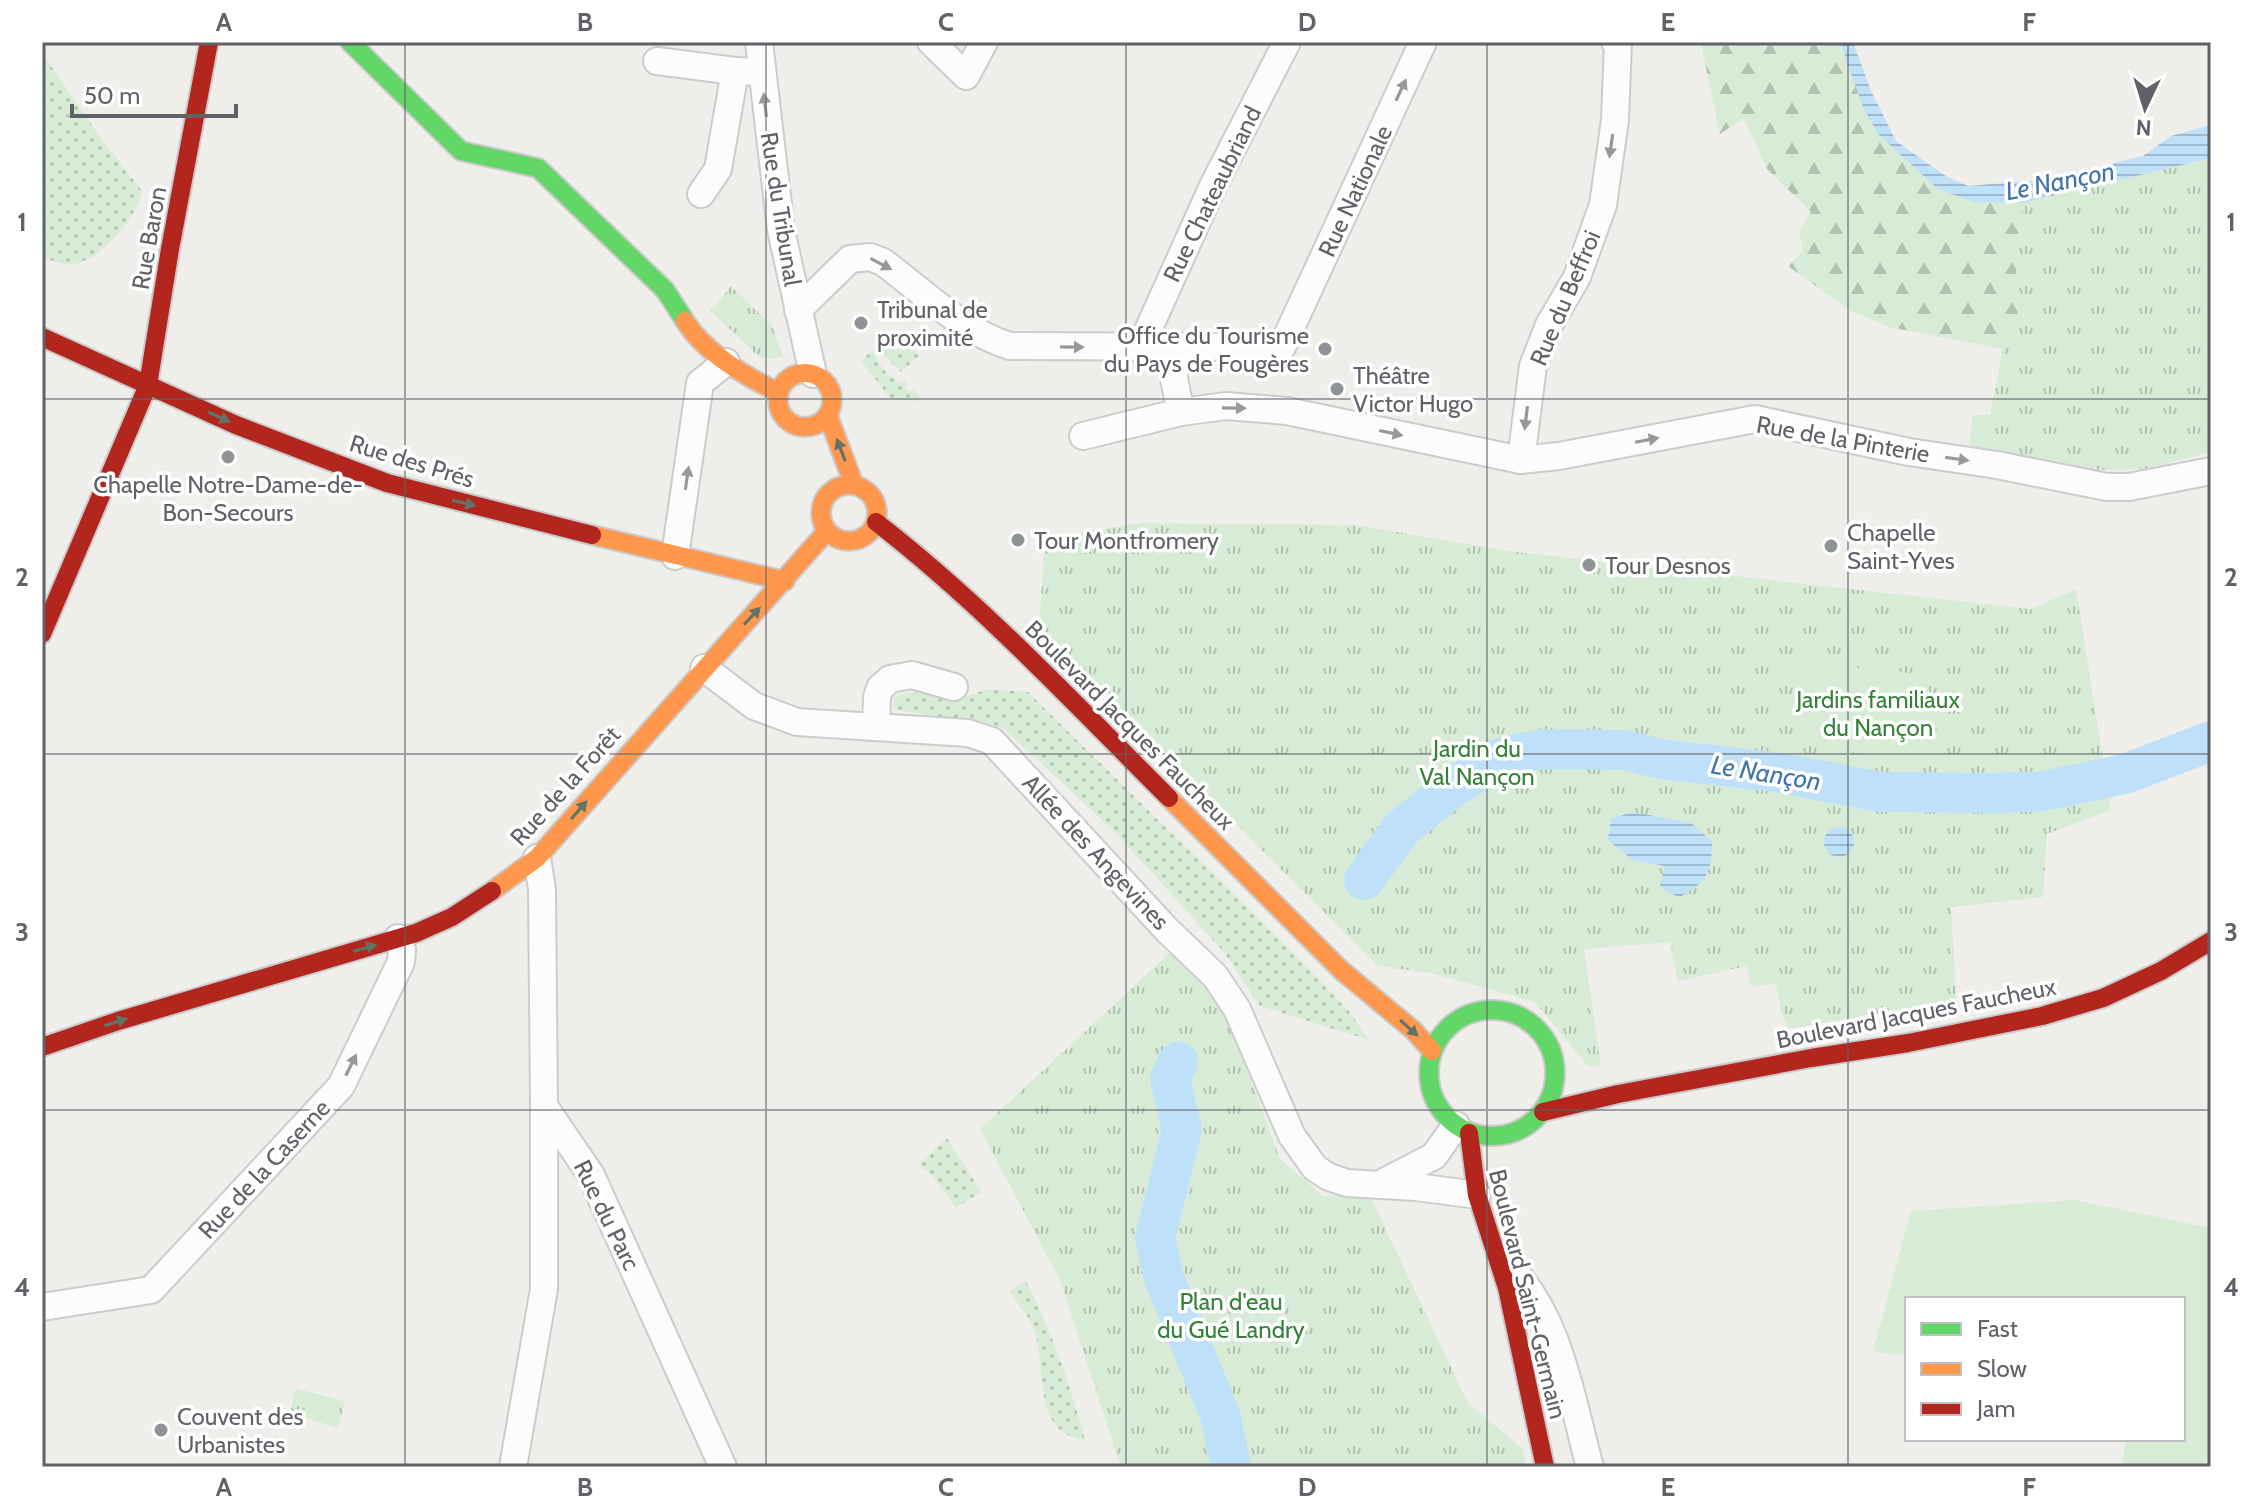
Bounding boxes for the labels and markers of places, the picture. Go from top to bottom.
place label: Tribunal de proximité [877,295,988,352]
marker: Tribunal de proximité [852,314,870,332]
place label: Office du Tourisme du Pays de Fougères [1104,321,1309,378]
marker: Office du Tourisme du Pays de Fougères [1316,340,1334,358]
place label: Théâtre Victor Hugo [1353,361,1473,418]
marker: Théâtre Victor Hugo [1328,380,1346,398]
marker: Chapelle Notre-Dame-de- Bon-Secours [219,448,237,466]
place label: Chapelle Notre-Dame-de- Bon-Secours [93,470,363,527]
place label: Chapelle Saint-Yves [1847,518,1955,575]
place label: Tour Montfromery [1034,526,1219,555]
marker: Tour Montfromery [1009,531,1027,549]
marker: Chapelle Saint-Yves [1822,537,1840,555]
place label: Tour Desnos [1605,551,1731,580]
marker: Tour Desnos [1580,556,1598,574]
place label: Couvent des Urbanistes [177,1402,303,1459]
marker: Couvent des Urbanistes [152,1421,170,1439]

